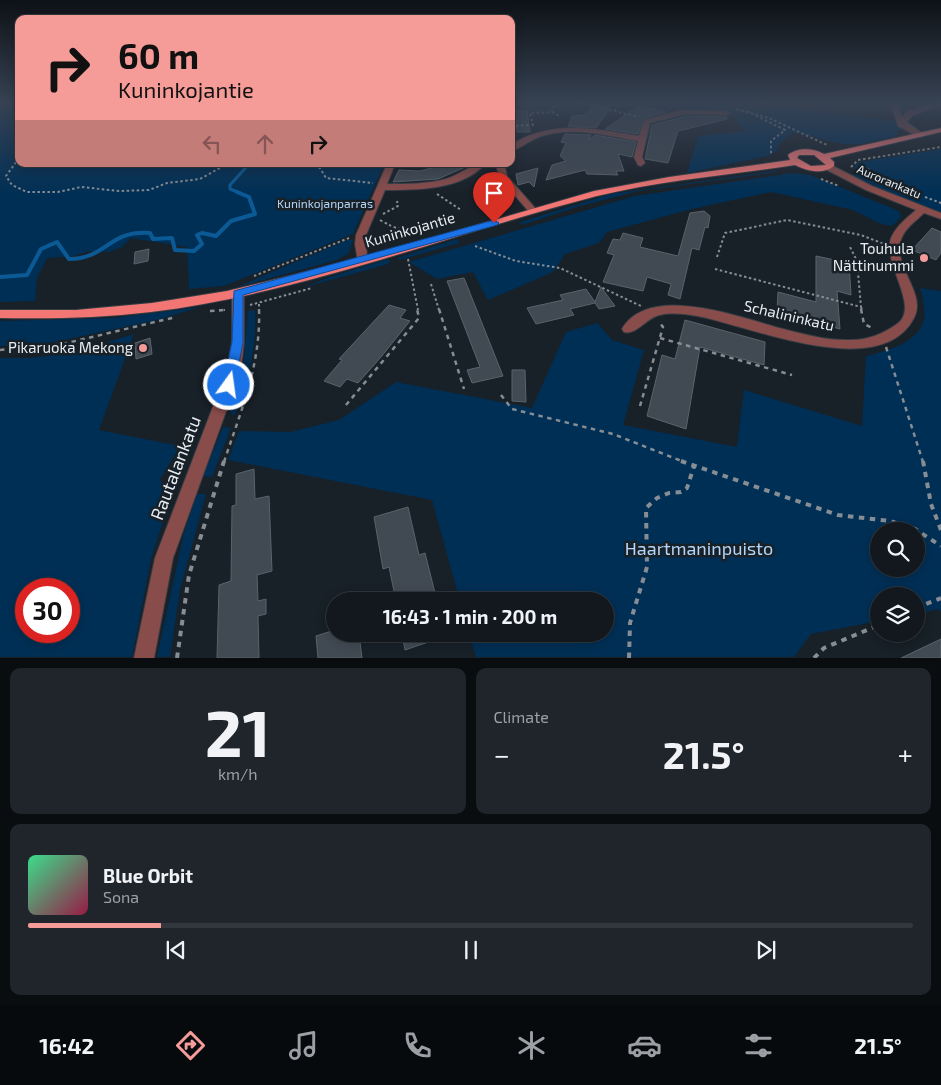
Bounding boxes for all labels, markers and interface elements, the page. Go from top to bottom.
text: 60 m [118,34,199,76]
icon: right [35,35,100,100]
text: Kuninkojantie [118,76,254,102]
icon: left [198,130,226,158]
icon: ahead [251,130,279,158]
icon: right [304,130,332,158]
street label: Aurorankatu [855,161,924,201]
pin [473,172,515,223]
icon: arrive [480,179,508,207]
park label: Kuninkojanparras [277,196,373,211]
street label: Kuninkojantie [363,208,457,251]
place label: Touhula Nättinummi [833,239,914,274]
marker: Touhula Nättinummi [918,252,930,264]
street label: Schalininkatu [742,296,836,334]
place label: Pikaruoka Mekong [8,338,134,356]
marker: Pikaruoka Mekong [137,342,149,354]
position arrow [202,358,254,410]
street label: Rautalankatu [145,412,205,523]
map controls [870,522,925,642]
button: search [870,522,925,577]
park label: Haartmaninpuisto [625,537,773,559]
speed limit sign: 30 [15,578,80,643]
button: layers [870,587,925,642]
text: 16:43 · 1 min · 200 m [383,605,557,628]
text: 21 [205,692,271,770]
text: Climate [494,707,549,726]
text: 21.5° [663,731,745,777]
text: − [494,737,510,771]
text: + [898,737,913,771]
text: km/h [218,764,258,783]
text: Blue Orbit [103,864,193,887]
text: Sona [103,887,139,906]
icon: previous [162,936,190,964]
icon: pause [457,936,485,964]
icon: next [752,936,780,964]
icon: directions [173,1028,208,1063]
icon: music [286,1028,321,1063]
icon: phone [400,1028,435,1063]
icon: climate [514,1028,549,1063]
icon: car [627,1028,662,1063]
icon: filters [741,1028,776,1063]
text: 16:42 [39,1032,94,1058]
text: 21.5° [854,1032,902,1058]

